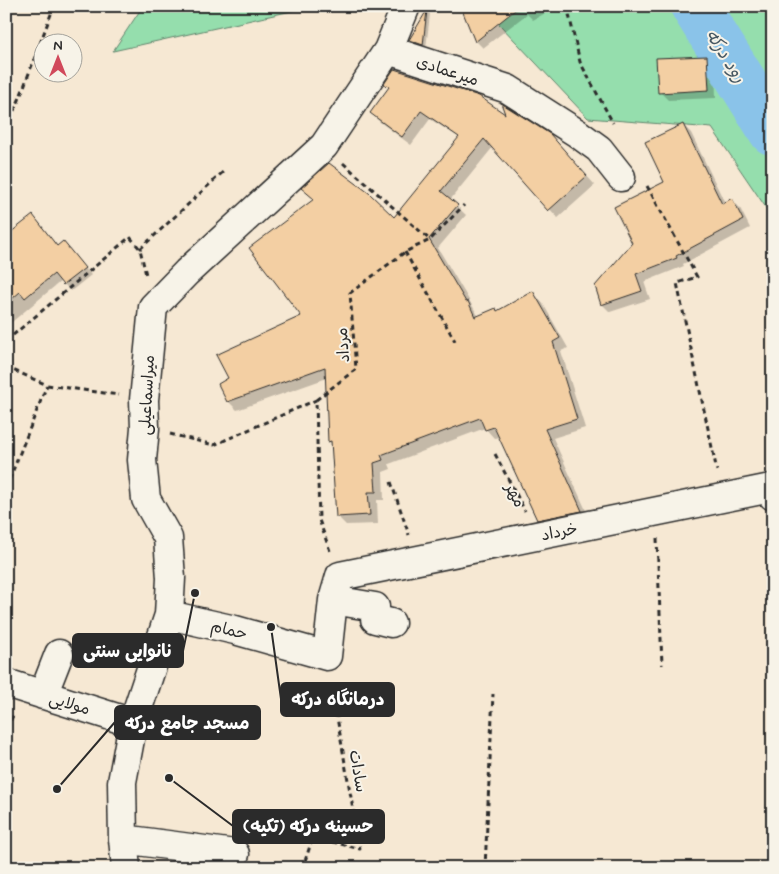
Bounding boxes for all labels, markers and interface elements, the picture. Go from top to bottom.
water label: رود درکه [699,25,751,88]
north arrow [32,32,82,82]
text: N [53,37,63,55]
street label: میرعمادی [414,52,481,91]
street label: مرداد [332,327,355,363]
street label: میراسماعیلی [135,354,160,436]
street label: مهر [499,478,530,511]
street label: خرداد [539,519,579,546]
street label: حمام [208,616,249,646]
callout: نانوایی سنتی [73,634,183,667]
text: نانوایی سنتی [83,640,173,664]
callout: درمانگاه درکه [281,683,394,716]
street label: مولایی [47,688,93,721]
text: درمانگاه درکه [291,688,385,712]
callout: مسجد جامع درکه [115,706,260,739]
text: مسجد جامع درکه [125,712,249,736]
street label: سادات [343,749,372,794]
callout: حسینه درکه (تکیه) [233,810,384,843]
text: حسینه درکه (تکیه) [243,815,374,839]

